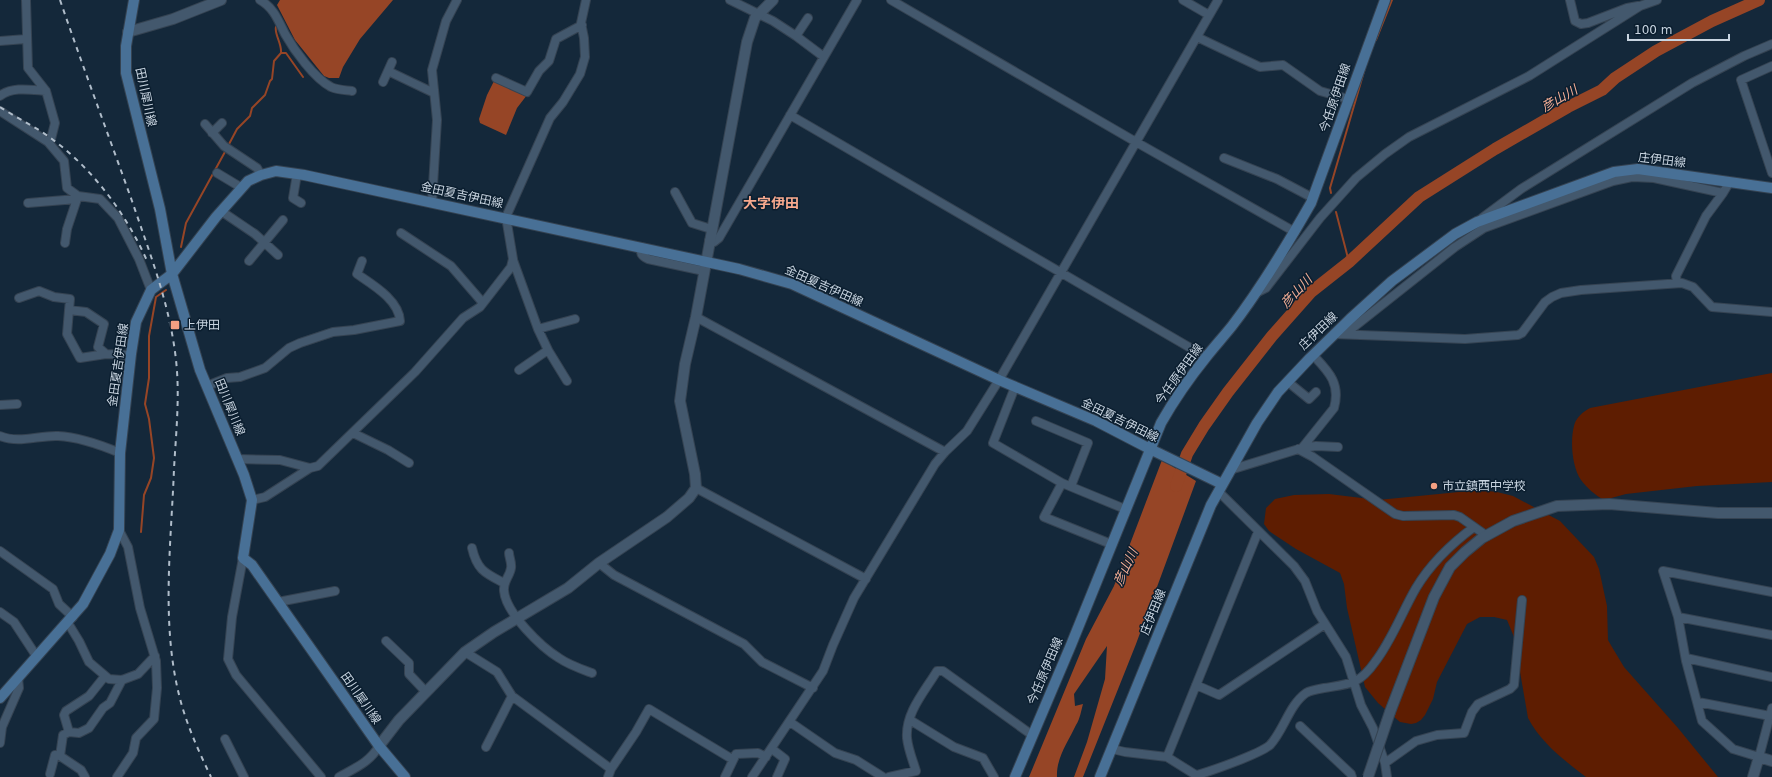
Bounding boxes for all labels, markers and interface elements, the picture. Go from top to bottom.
scale bar [1628,16,1729,42]
text: 100 m [1634,23,1672,37]
street label: 今任原伊田線 [1317,62,1353,134]
street label: 田川犀川線 [133,66,159,128]
water label: 彦山川 [1539,81,1582,115]
street label: 庄伊田線 [1637,150,1687,170]
street label: 金田夏吉伊田線 [419,179,505,211]
district label: 大字伊田 [743,195,799,211]
street label: 金田夏吉伊田線 [783,263,865,309]
water label: 彦山川 [1278,271,1317,311]
street label: 庄伊田線 [1296,309,1340,353]
place label: 上伊田 [184,318,220,332]
marker: 上伊田 [169,319,181,331]
street label: 金田夏吉伊田線 [105,322,131,408]
street label: 今任原伊田線 [1152,341,1206,407]
street label: 田川犀川線 [212,377,248,437]
street label: 金田夏吉伊田線 [1079,395,1161,445]
place label: 市立鎮西中学校 [1442,479,1526,493]
marker: 市立鎮西中学校 [1429,481,1439,491]
water label: 彦山川 [1110,545,1141,588]
street label: 庄伊田線 [1138,587,1168,637]
street label: 今任原伊田線 [1024,635,1066,707]
street label: 田川犀川線 [338,669,384,727]

